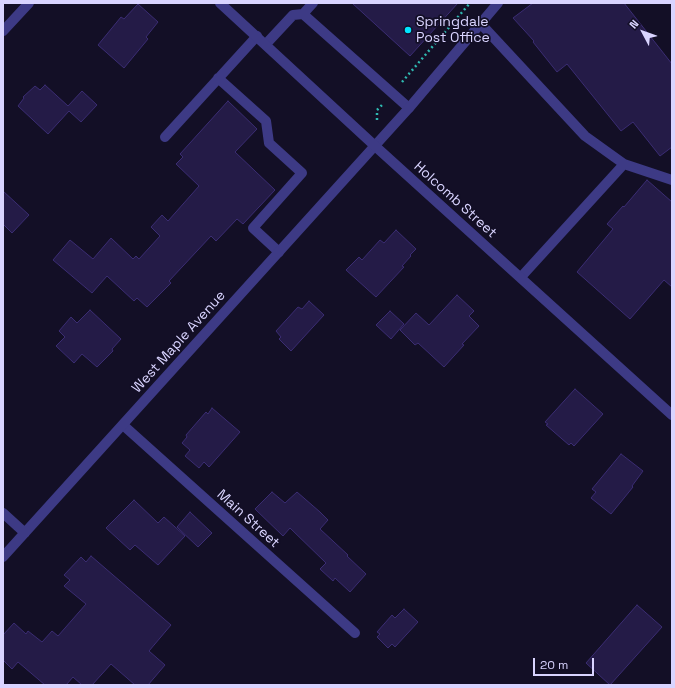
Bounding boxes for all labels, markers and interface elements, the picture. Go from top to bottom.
north arrow [623,12,663,52]
place label: Springdale Post Office [416,14,490,46]
text: N [626,17,642,32]
marker: Springdale Post Office [403,25,413,35]
street label: Holcomb Street [410,158,500,242]
street label: West Maple Avenue [129,288,229,396]
street label: Main Street [213,486,283,552]
scale bar [535,650,596,676]
text: 20 m [540,657,568,673]

